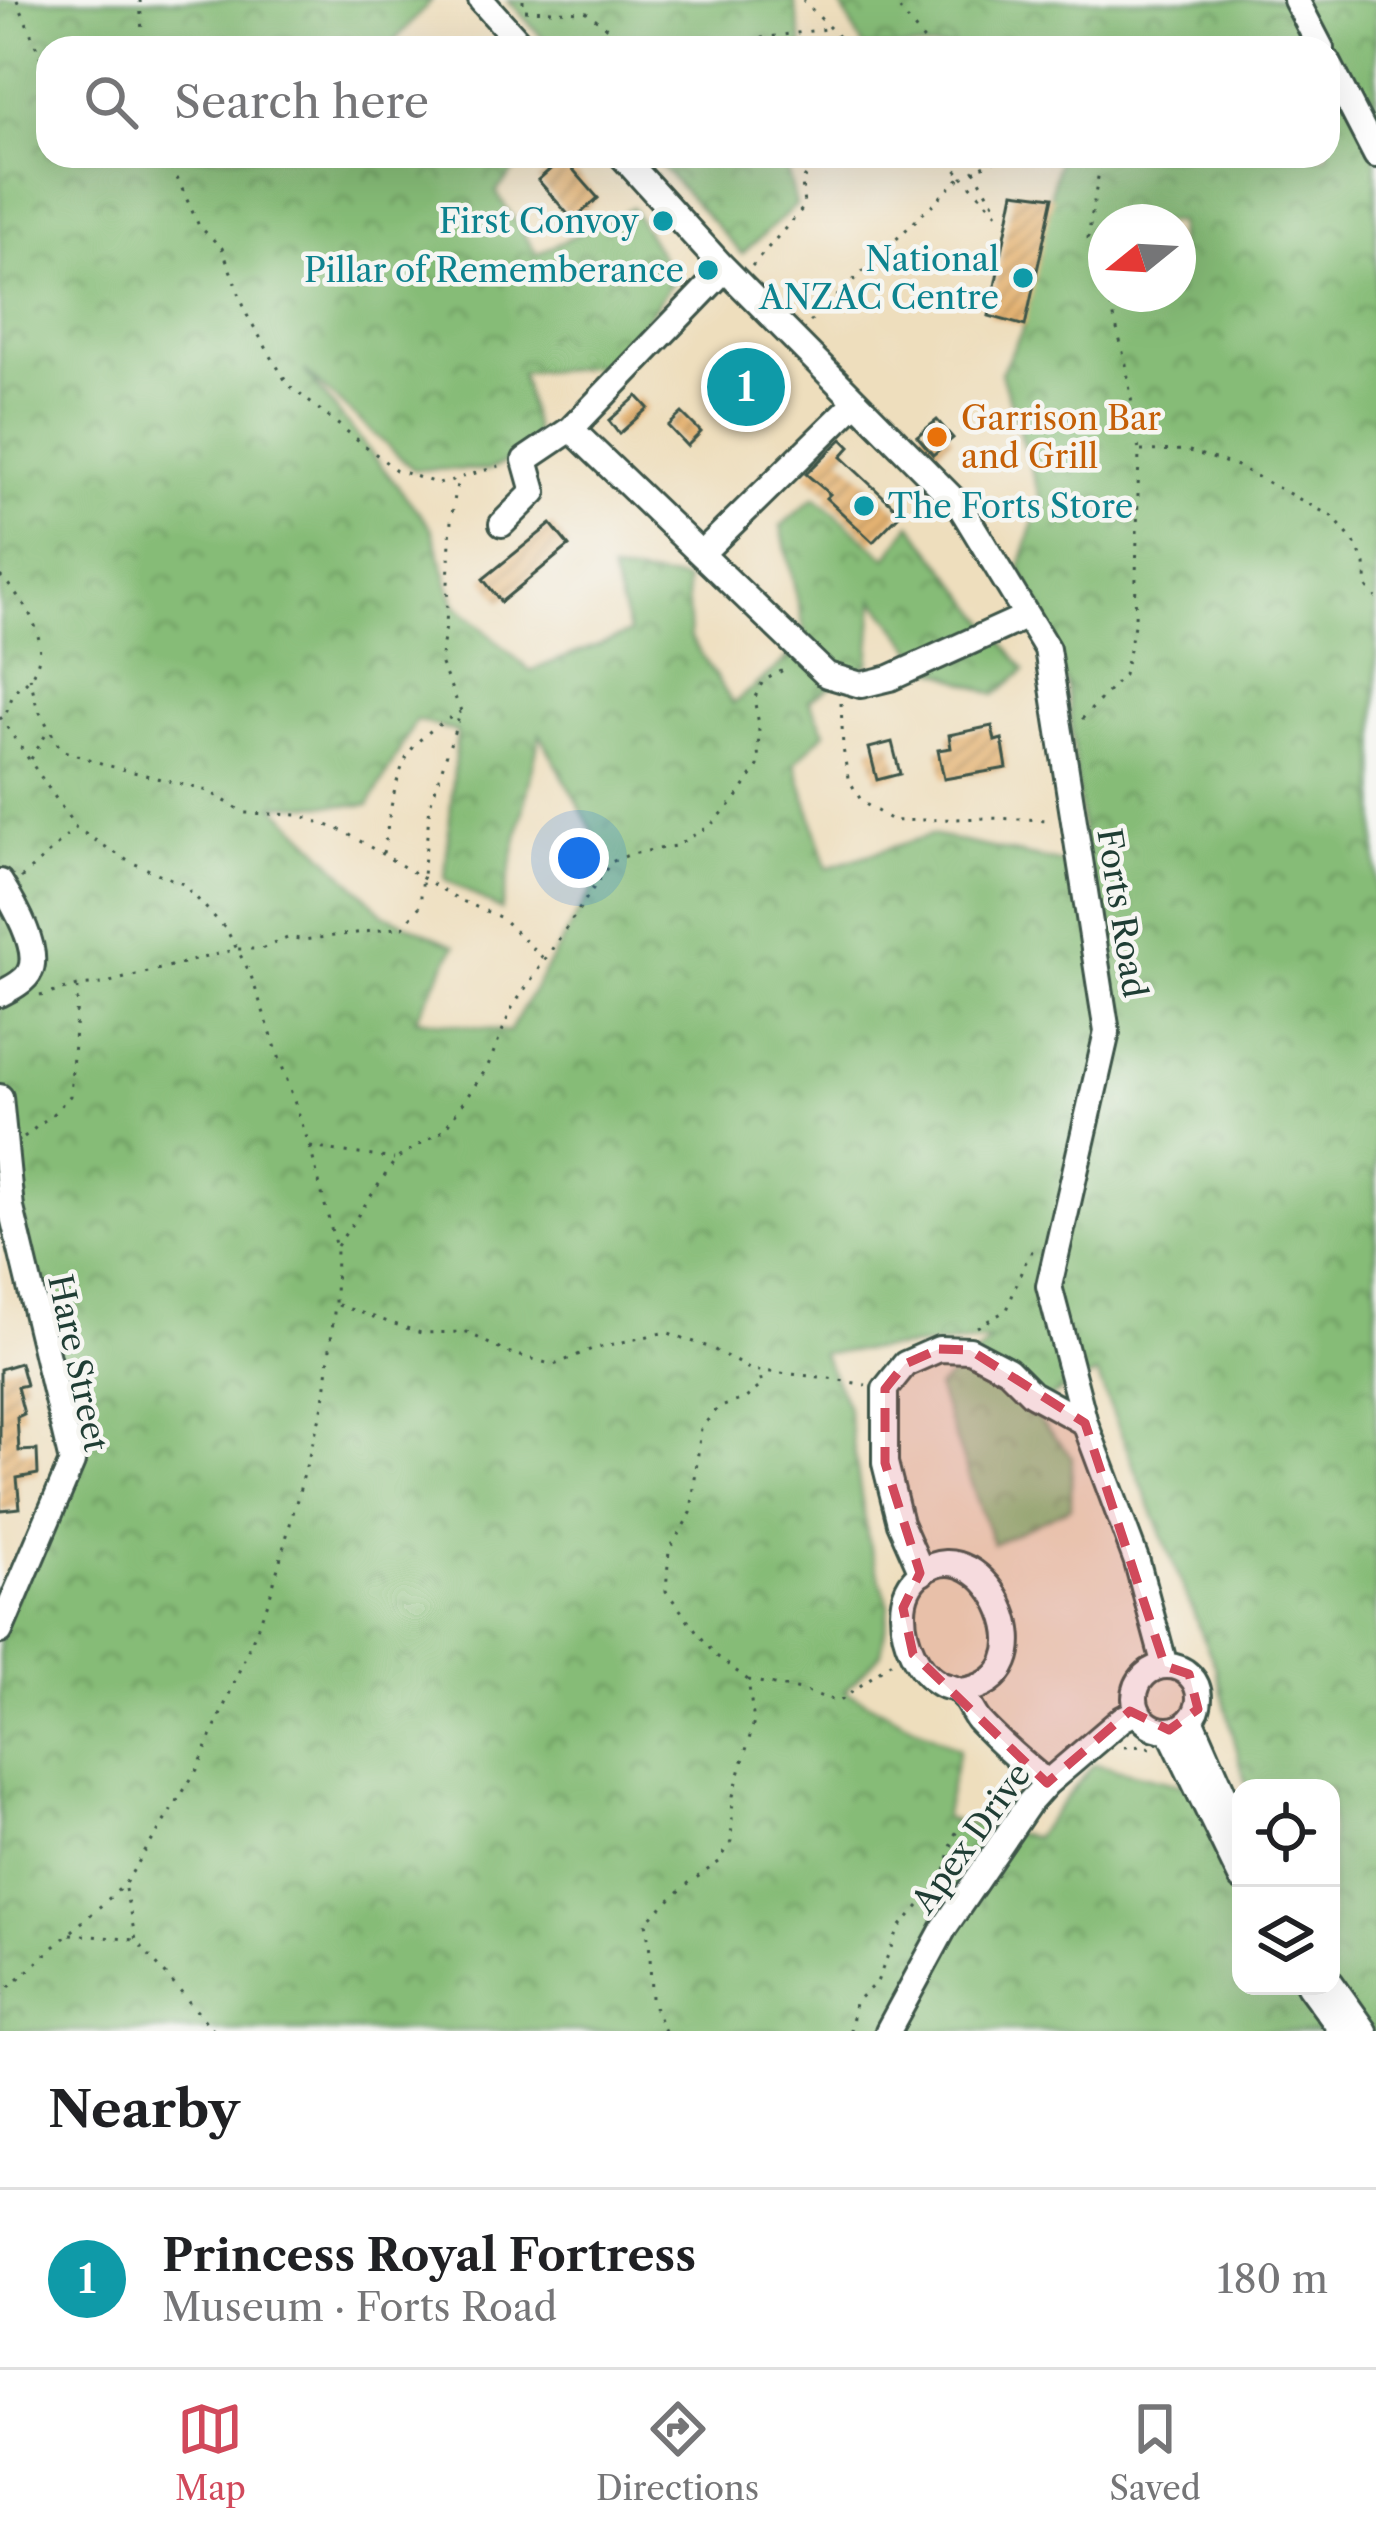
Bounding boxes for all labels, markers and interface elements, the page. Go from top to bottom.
search box [36,36,1340,168]
icon: search [78,69,144,135]
text: Search here [174,74,429,130]
place label: First Convoy [439,201,640,242]
north arrow [1088,204,1196,312]
marker: First Convoy [650,208,676,234]
place label: National ANZAC Centre [758,239,999,318]
place label: Pillar of Rememberance [304,250,684,291]
marker: Pillar of Rememberance [695,257,721,283]
marker: National ANZAC Centre [1010,265,1036,291]
pin: 1 [707,342,785,432]
place label: Garrison Bar and Grill [961,398,1161,477]
marker: Garrison Bar and Grill [924,424,950,450]
place label: The Forts Store [888,486,1133,527]
marker: The Forts Store [851,493,877,519]
street label: Forts Road [1088,826,1156,1000]
your location [549,828,609,888]
street label: Hare Street [39,1271,117,1455]
street label: Apex Drive [902,1755,1039,1922]
map controls [1232,1779,1340,1995]
button: locate [1232,1779,1340,1887]
button: layers [1232,1887,1340,1995]
text: Nearby [48,2078,240,2140]
text: Princess Royal Fortress [162,2227,696,2283]
text: 1 [78,2255,96,2303]
text: 180 m [1217,2255,1328,2303]
text: Museum · Forts Road [162,2283,557,2331]
tab: Map [175,2396,246,2509]
tab: Directions [596,2396,759,2509]
tab: Saved [1109,2396,1201,2509]

